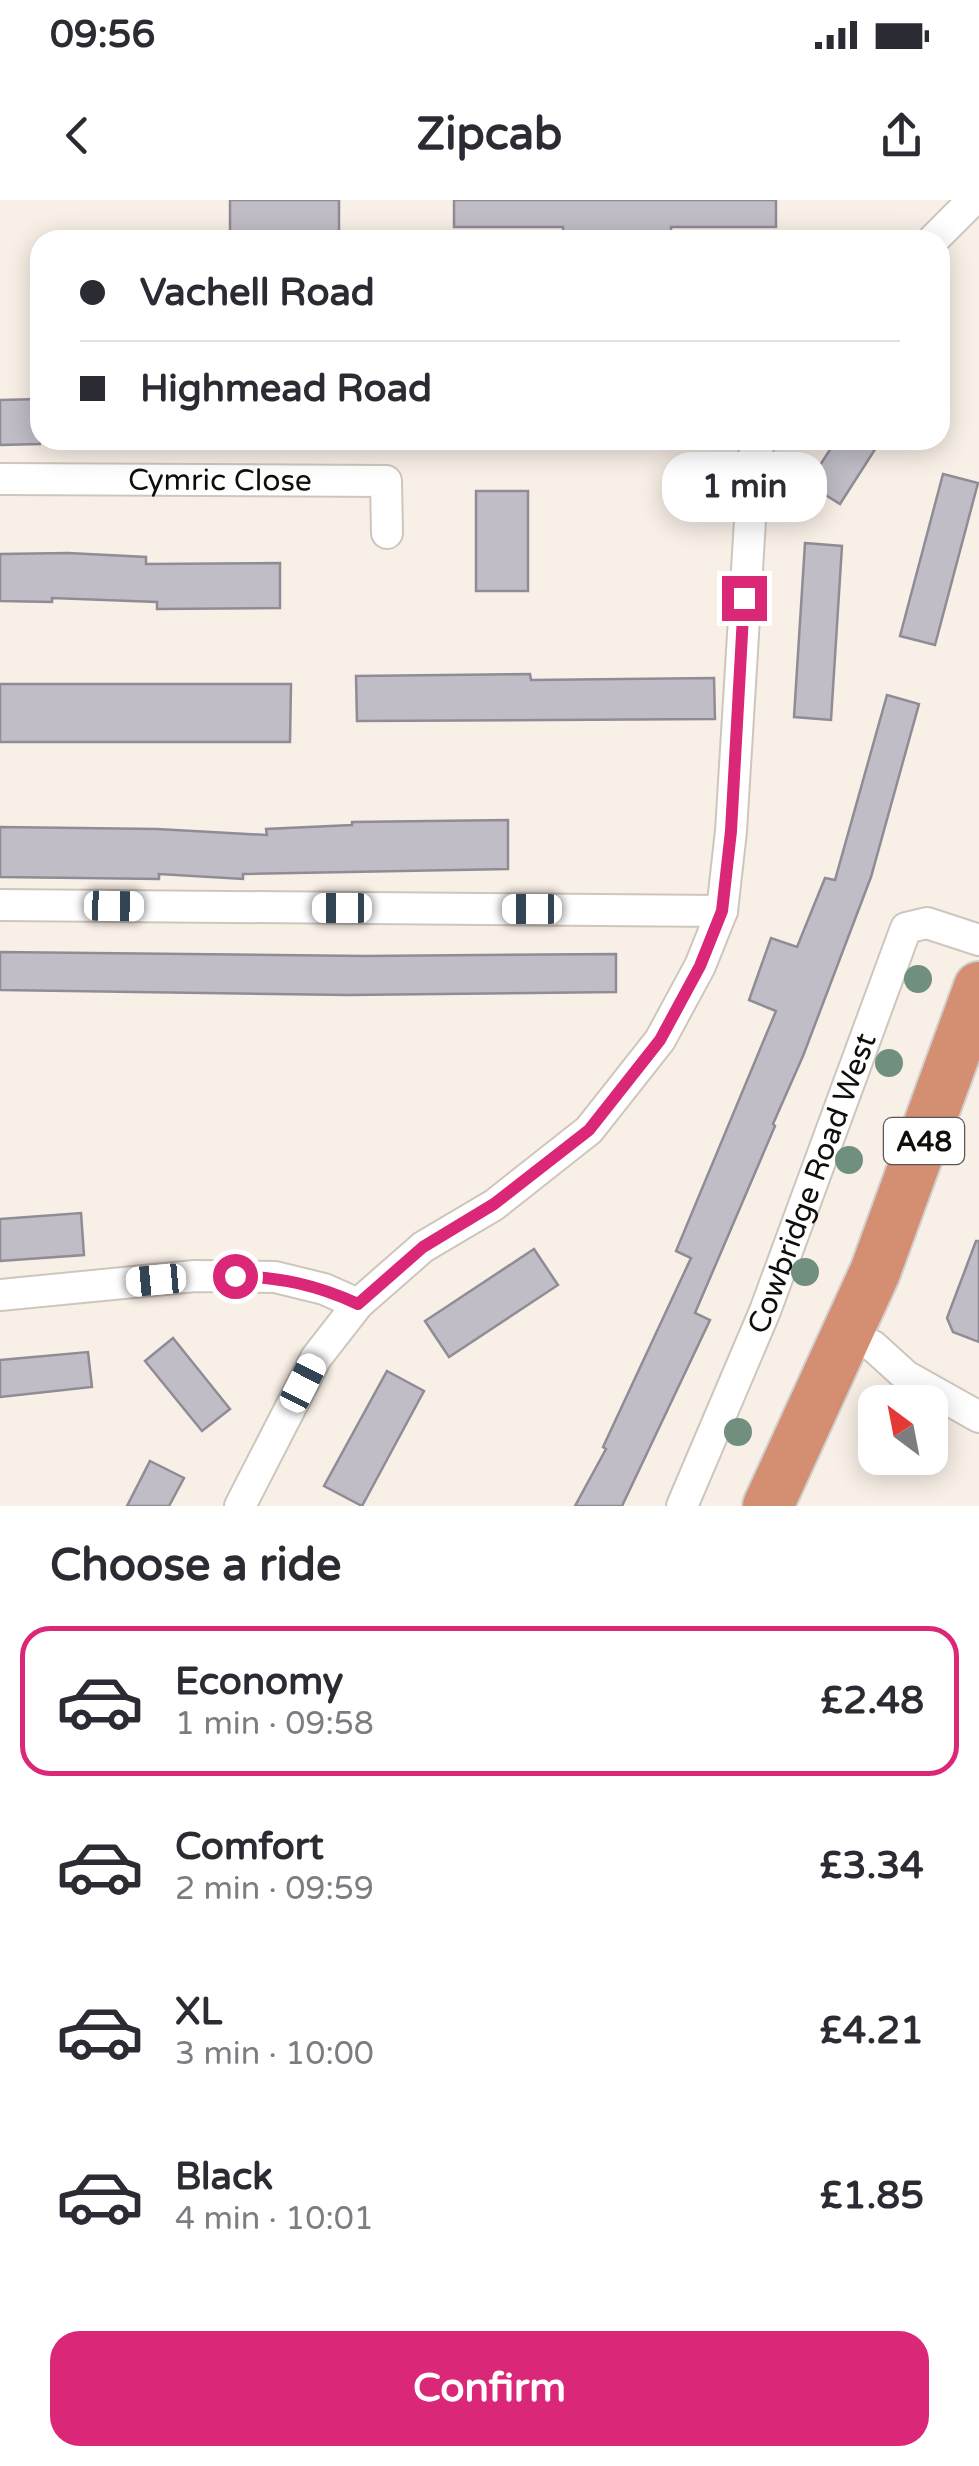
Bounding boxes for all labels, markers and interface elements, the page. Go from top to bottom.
text: 09:56 [50,12,155,58]
icon: back [50,108,105,163]
text: Zipcab [417,108,562,162]
icon: share [874,108,929,163]
text: Vachell Road [140,270,375,316]
text: Highmead Road [140,366,432,412]
callout: 1 min [662,453,826,523]
street label: Cymric Close [128,462,312,500]
text: 1 min [702,468,787,506]
route end [722,576,767,621]
car [84,890,144,922]
car [312,893,372,923]
car [502,894,562,924]
street label: Cowbridge Road West [740,1028,885,1339]
road number: A48 [884,1118,964,1164]
route start [213,1254,258,1299]
car [125,1262,187,1298]
car [276,1349,330,1417]
north arrow [858,1385,948,1475]
map controls [858,1385,948,1475]
text: Choose a ride [50,1539,341,1593]
icon: car [55,1656,145,1746]
text: Economy [175,1659,343,1705]
text: £2.48 [820,1678,924,1724]
text: 1 min · 09:58 [175,1705,374,1743]
icon: car [55,1821,145,1911]
text: Comfort [175,1824,324,1870]
text: £3.34 [820,1843,924,1889]
text: 2 min · 09:59 [175,1870,374,1908]
icon: car [55,1986,145,2076]
text: XL [175,1989,222,2035]
text: £4.21 [820,2008,924,2054]
text: 3 min · 10:00 [175,2035,374,2073]
icon: car [55,2151,145,2241]
text: Black [175,2154,273,2200]
text: £1.85 [820,2173,924,2219]
text: 4 min · 10:01 [175,2200,374,2238]
button: Confirm [50,2331,929,2446]

